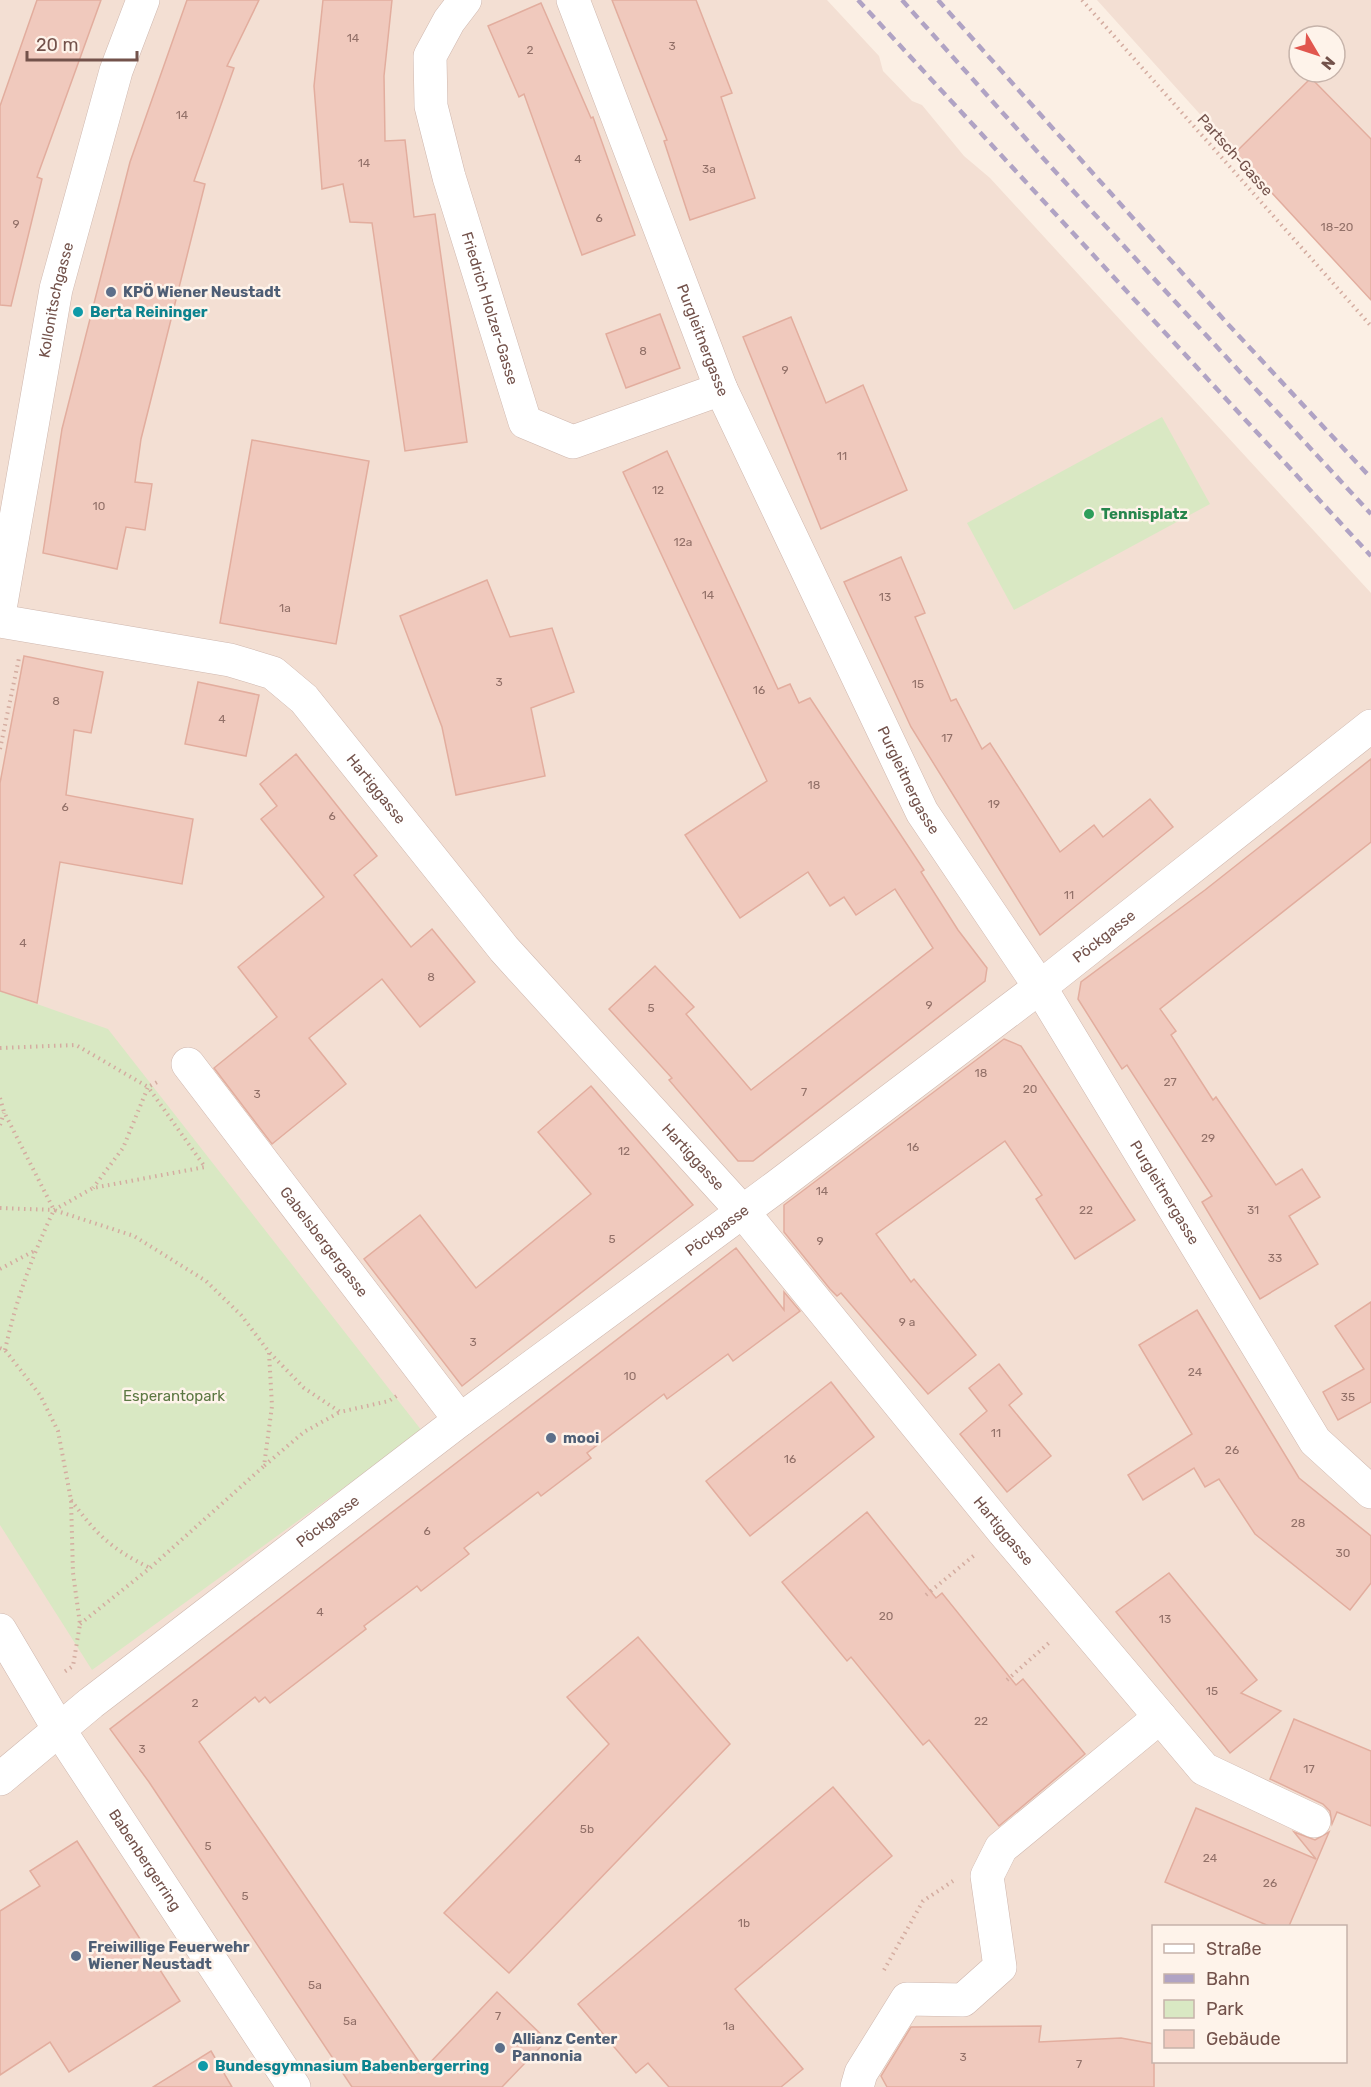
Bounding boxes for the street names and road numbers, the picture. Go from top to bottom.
street label: Partsch-Gasse [1194,110,1276,200]
street label: Friedrich Holzer-Gasse [458,230,522,387]
street label: Kollonitschgasse [35,240,77,359]
street label: Purgleitnergasse [673,281,732,399]
street label: Purgleitnergasse [874,723,943,838]
street label: Hartiggasse [343,751,409,828]
street label: Pöckgasse [1069,906,1139,967]
street label: Hartiggasse [658,1120,728,1194]
street label: Purgleitnergasse [1126,1137,1203,1248]
street label: Gabelsbergergasse [276,1183,372,1301]
street label: Pöckgasse [682,1201,753,1260]
street label: Pöckgasse [293,1491,363,1551]
street label: Hartiggasse [970,1493,1037,1569]
street label: Babenbergerring [105,1806,185,1914]

